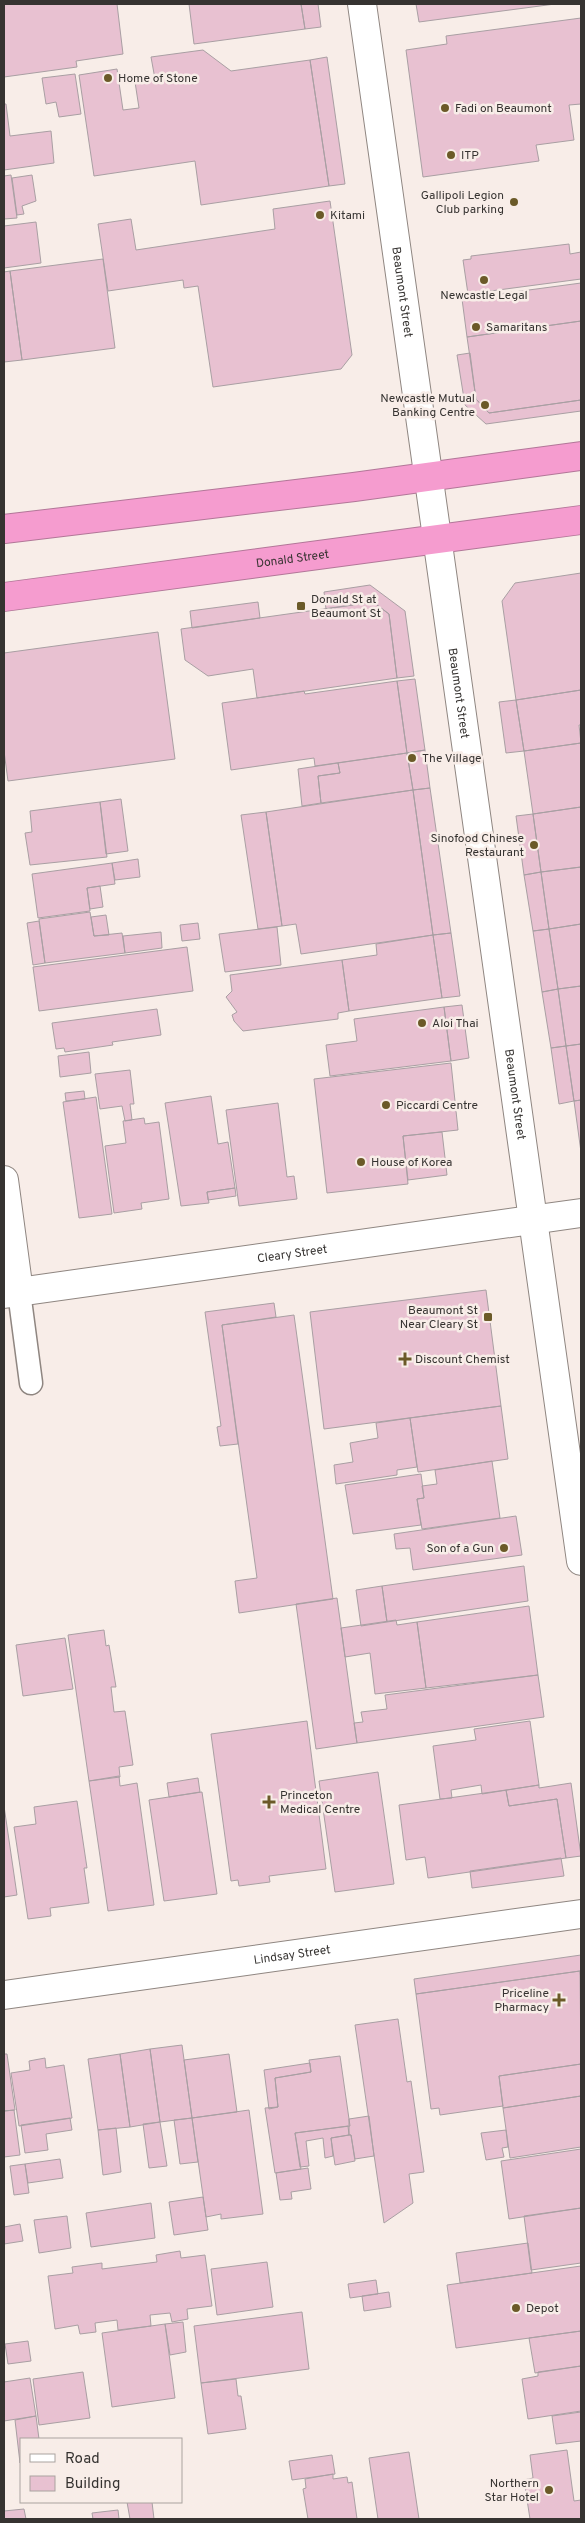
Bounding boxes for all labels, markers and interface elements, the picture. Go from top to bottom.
place label: Home of Stone [118,71,198,87]
marker: Home of Stone [102,72,114,84]
place label: Fadi on Beaumont [455,101,552,117]
marker: Fadi on Beaumont [439,102,451,114]
place label: ITP [461,148,479,164]
marker: ITP [445,149,457,161]
place label: Gallipoli Legion Club parking [421,188,504,218]
marker: Gallipoli Legion Club parking [508,196,520,208]
place label: Kitami [330,208,365,224]
marker: Kitami [314,209,326,221]
street label: Beaumont Street [387,246,416,339]
marker: Newcastle Legal [478,274,490,286]
place label: Newcastle Legal [440,288,528,304]
place label: Samaritans [486,320,547,336]
marker: Samaritans [470,321,482,333]
place label: Newcastle Mutual Banking Centre [380,391,475,421]
marker: Newcastle Mutual Banking Centre [479,399,491,411]
street label: Donald Street [255,547,330,572]
place label: Donald St at Beaumont St [311,592,381,622]
marker: Donald St at Beaumont St [295,600,307,612]
street label: Beaumont Street [444,647,472,740]
place label: The Village [422,751,482,767]
marker: The Village [406,752,418,764]
place label: Sinofood Chinese Restaurant [430,831,524,861]
marker: Sinofood Chinese Restaurant [528,839,540,851]
place label: Aloi Thai [432,1016,479,1032]
marker: Aloi Thai [416,1017,428,1029]
street label: Beaumont Street [500,1048,529,1141]
place label: Piccardi Centre [396,1098,478,1114]
marker: Piccardi Centre [380,1099,392,1111]
place label: House of Korea [371,1155,452,1171]
marker: House of Korea [355,1156,367,1168]
street label: Cleary Street [256,1242,329,1267]
place label: Beaumont St Near Cleary St [400,1303,478,1333]
marker: Beaumont St Near Cleary St [482,1311,494,1323]
place label: Discount Chemist [415,1352,510,1368]
marker: Discount Chemist [399,1353,411,1365]
place label: Son of a Gun [426,1541,494,1557]
marker: Son of a Gun [498,1542,510,1554]
place label: Princeton Medical Centre [280,1788,360,1818]
marker: Princeton Medical Centre [262,1795,276,1809]
street label: Lindsay Street [253,1942,332,1969]
place label: Priceline Pharmacy [494,1986,549,2016]
marker: Priceline Pharmacy [553,1994,565,2006]
place label: Depot [526,2301,559,2317]
marker: Depot [510,2302,522,2314]
legend [20,2438,182,2503]
text: Road [65,2450,100,2469]
text: Building [65,2475,120,2494]
place label: Northern Star Hotel [485,2476,539,2506]
marker: Northern Star Hotel [543,2484,555,2496]

